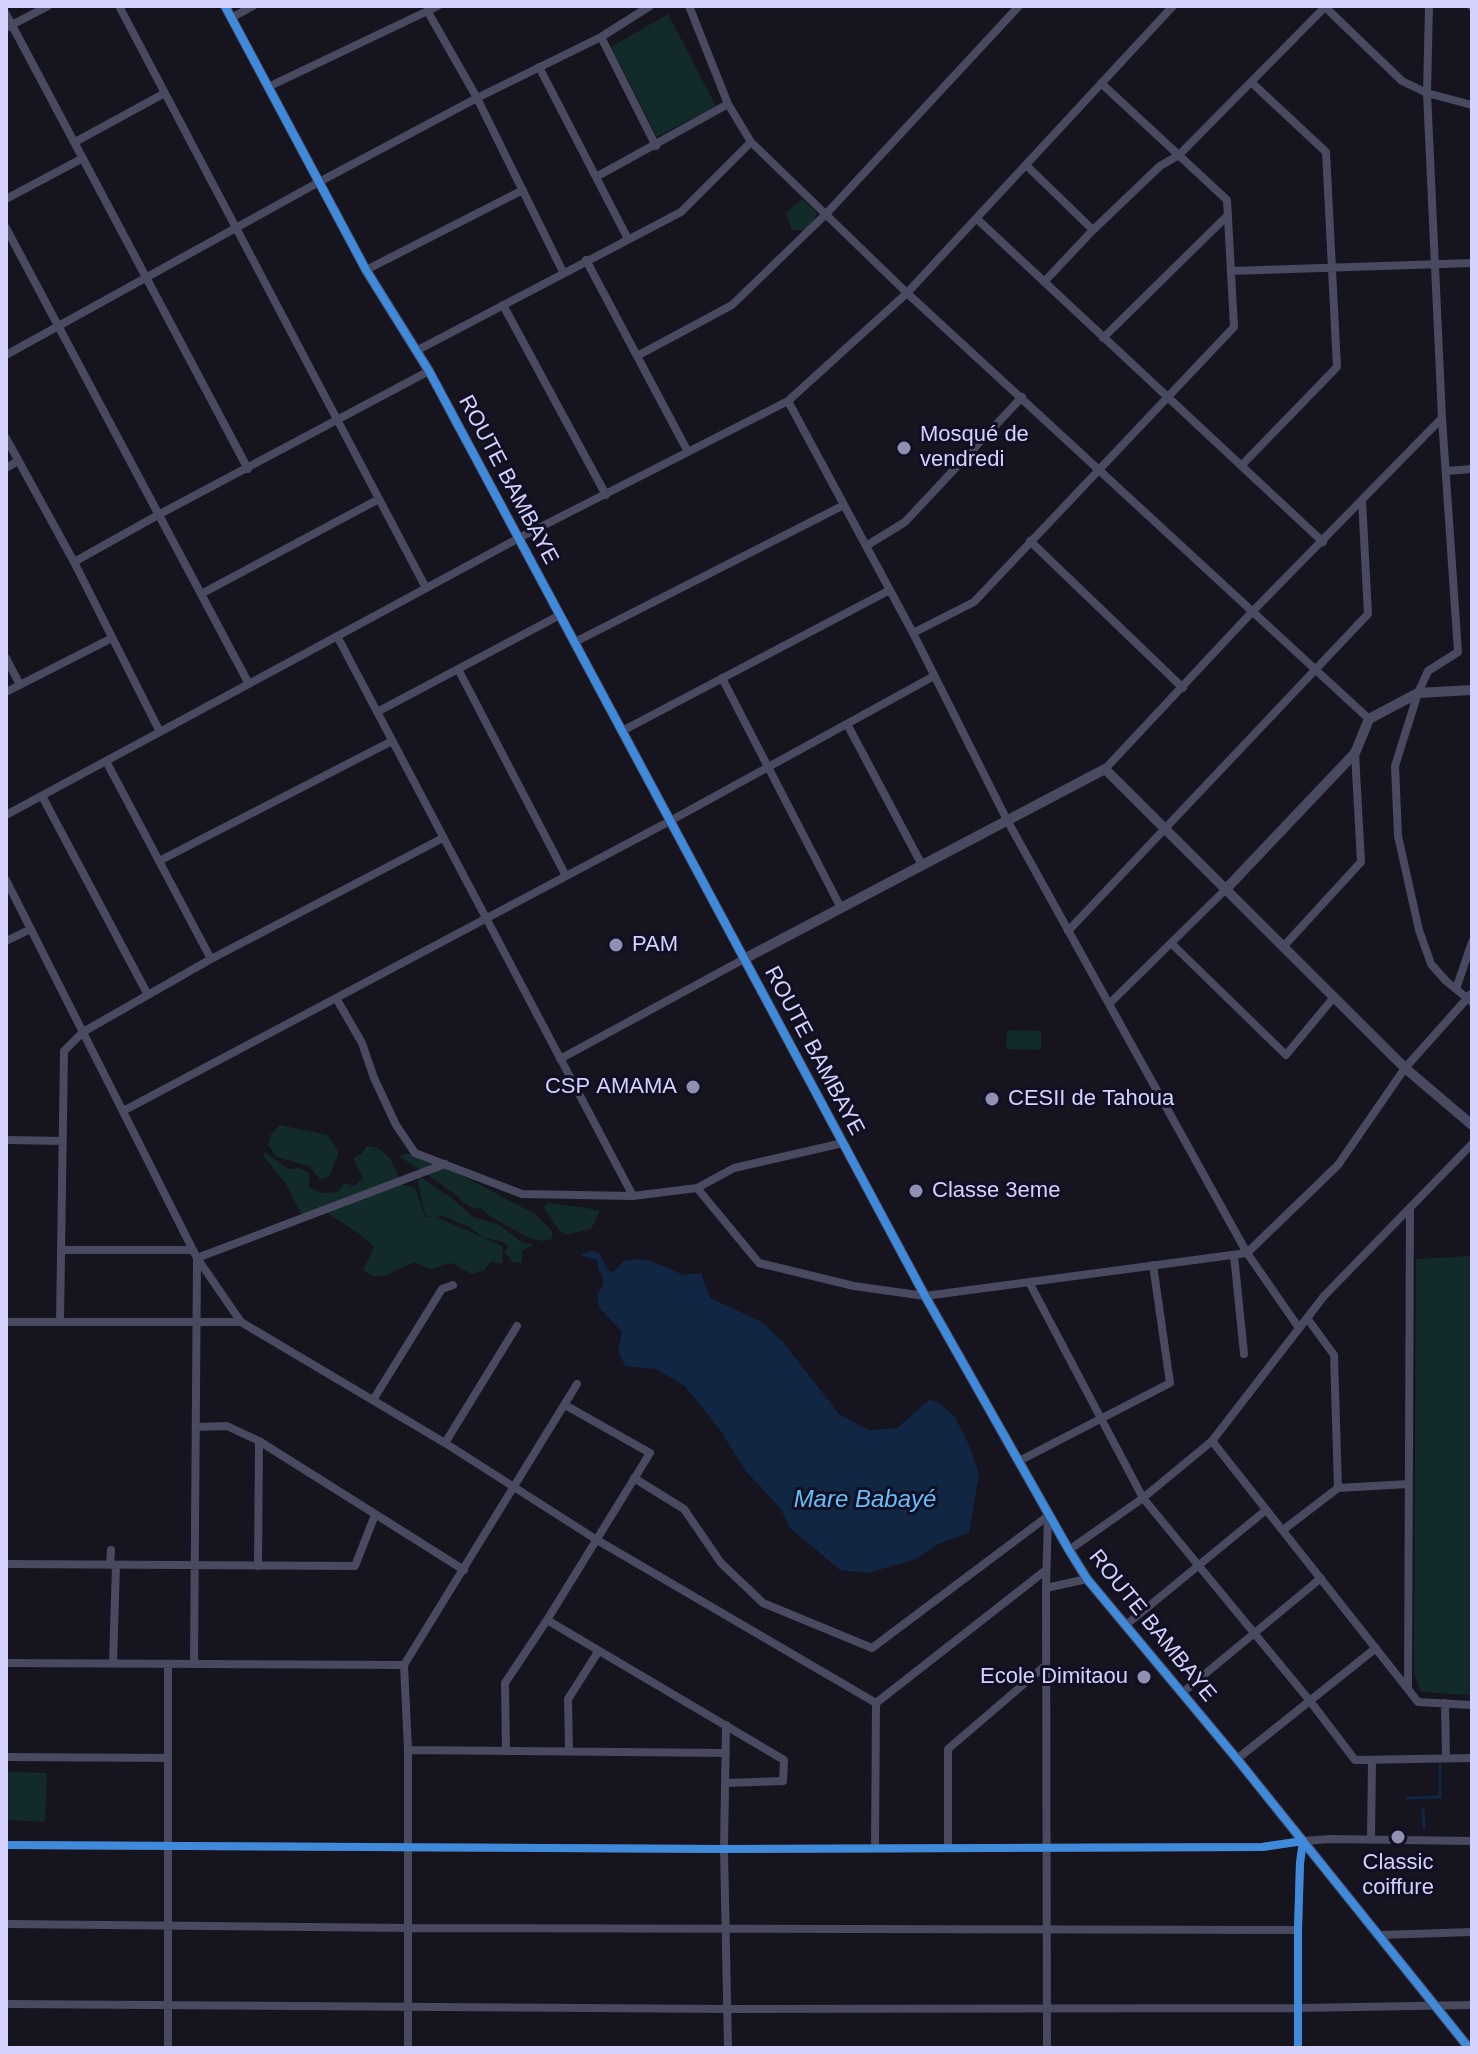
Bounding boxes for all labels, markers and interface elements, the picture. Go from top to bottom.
street label: ROUTE BAMBAYE [452,391,564,569]
place label: Mosqué de vendredi [920,422,1029,474]
marker: Mosqué de vendredi [895,439,913,457]
place label: PAM [632,932,678,958]
marker: PAM [607,936,625,954]
street label: ROUTE BAMBAYE [758,962,870,1140]
place label: CSP AMAMA [545,1074,677,1100]
marker: CSP AMAMA [684,1078,702,1096]
place label: CESII de Tahoua [1008,1086,1174,1112]
marker: CESII de Tahoua [983,1090,1001,1108]
place label: Classe 3eme [932,1178,1060,1204]
marker: Classe 3eme [907,1182,925,1200]
water label: Mare Babayé [794,1486,936,1514]
street label: ROUTE BAMBAYE [1083,1545,1221,1707]
place label: Ecole Dimitaou [980,1664,1128,1690]
marker: Ecole Dimitaou [1135,1668,1153,1686]
marker: Classic coiffure [1389,1828,1407,1846]
place label: Classic coiffure [1362,1850,1434,1902]

